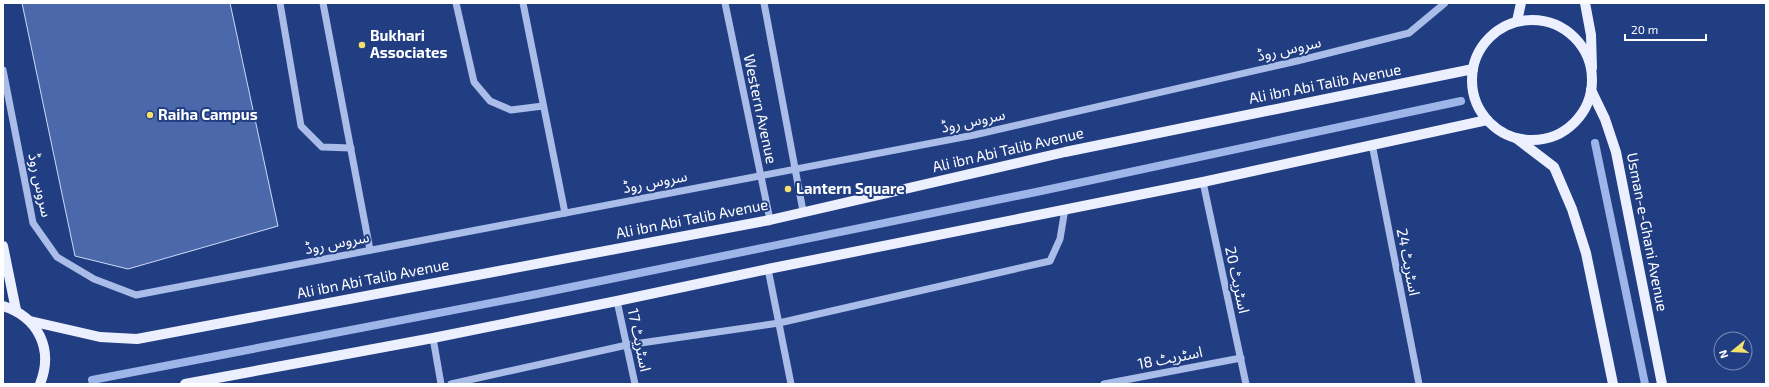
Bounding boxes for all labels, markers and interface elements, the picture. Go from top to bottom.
scale bar [1625,16,1706,42]
text: 20 m [1631,22,1658,36]
place label: Bukhari Associates [370,26,448,61]
street label: سروس روڈ [1255,32,1323,65]
marker: Bukhari Associates [357,40,367,50]
street label: Western Avenue [741,52,781,165]
street label: Ali ibn Abi Talib Avenue [1247,59,1403,107]
street label: سروس روڈ [939,104,1007,137]
place label: Raiha Campus [158,105,258,123]
marker: Raiha Campus [145,110,155,120]
street label: Ali ibn Abi Talib Avenue [930,123,1085,175]
street label: سروس روڈ [24,151,57,219]
street label: Usman-e-Ghani Avenue [1624,151,1672,313]
street label: سروس روڈ [621,166,689,197]
place label: Lantern Square [796,179,905,197]
marker: Lantern Square [783,184,793,194]
street label: Ali ibn Abi Talib Avenue [614,194,770,242]
street label: سروس روڈ [303,227,371,258]
street label: اسٹریٹ 24 [1393,227,1424,297]
street label: اسٹریٹ 20 [1221,245,1254,315]
street label: Ali ibn Abi Talib Avenue [295,254,451,302]
street label: اسٹریٹ 17 [624,306,655,373]
north arrow [1713,331,1753,371]
street label: اسٹریٹ 18 [1136,342,1204,373]
text: N [1716,348,1730,360]

